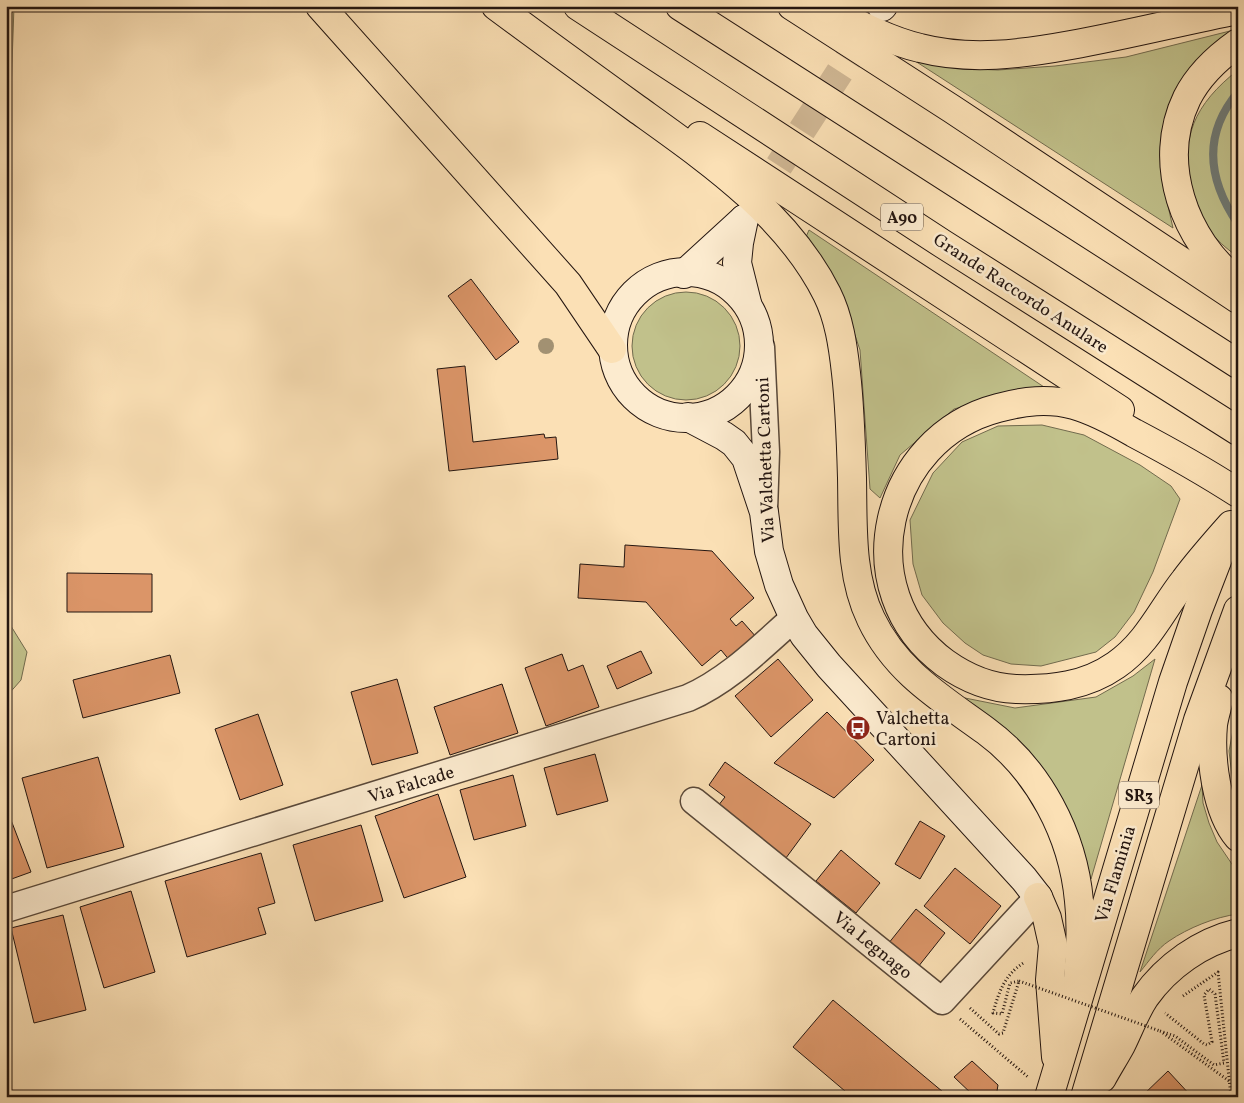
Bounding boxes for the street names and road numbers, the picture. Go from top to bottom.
road number: A90 [881,203,923,230]
street label: Grande Raccordo Anulare [928,228,1113,360]
street label: Via Valchetta Cartoni [751,377,782,543]
street label: Via Falcade [365,761,457,810]
road number: SR3 [1119,782,1159,808]
street label: Via Flaminia [1090,823,1143,926]
street label: Via Legnago [827,906,917,986]

